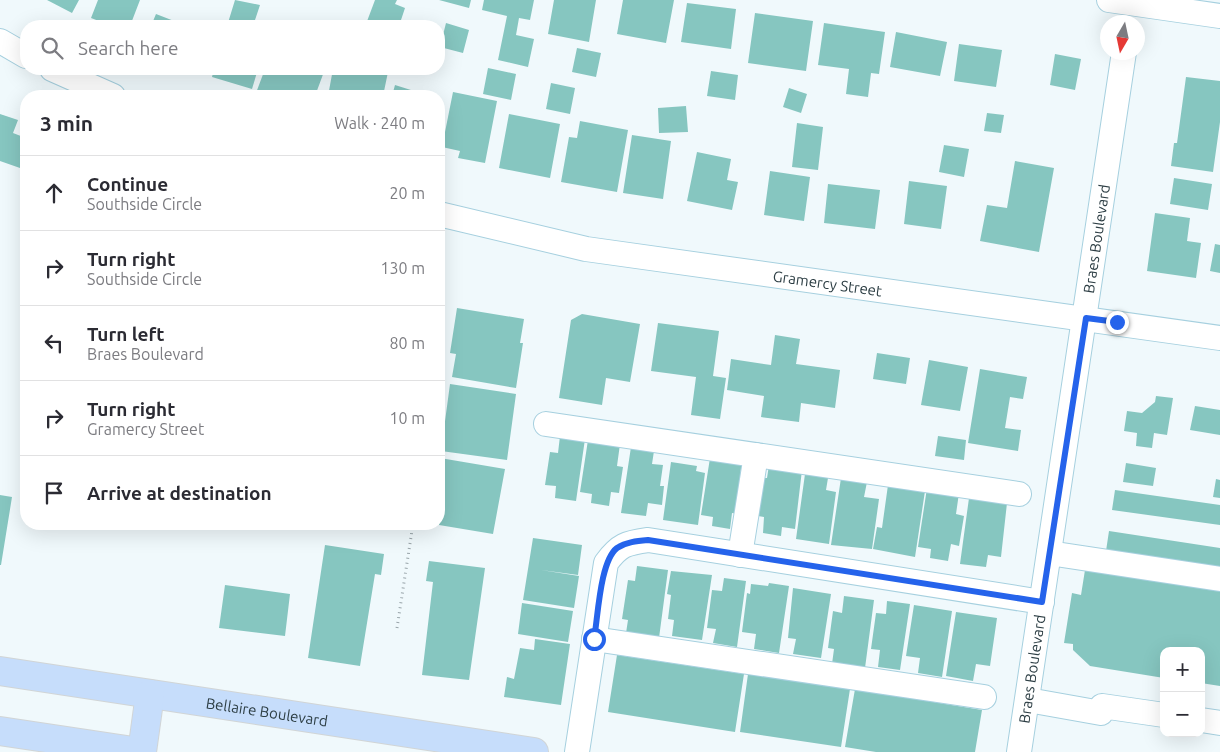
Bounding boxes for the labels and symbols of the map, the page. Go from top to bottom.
north arrow [1100,15,1145,60]
street label: Braes Boulevard [1079,183,1113,294]
street label: Gramercy Street [772,267,883,299]
route end [1106,311,1129,334]
street label: Braes Boulevard [1015,613,1048,724]
route start [583,628,606,651]
street label: Bellaire Boulevard [205,694,329,729]

